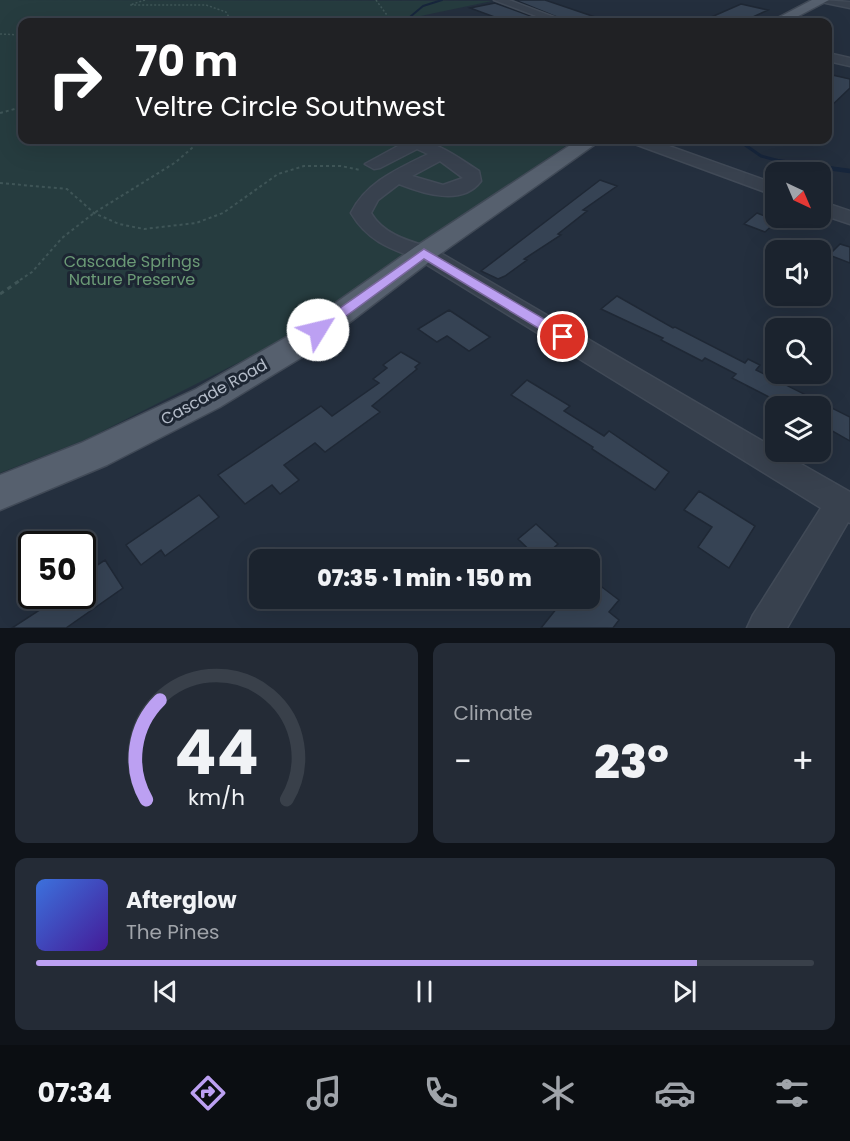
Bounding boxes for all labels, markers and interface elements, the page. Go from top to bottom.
text: 70 m [135,32,238,91]
icon: right [36,42,114,120]
text: Veltre Circle Southwest [135,88,445,125]
north arrow [765,162,831,228]
map controls [765,162,831,462]
button: sound [765,240,831,306]
park label: Cascade Springs Nature Preserve [64,250,200,291]
position arrow [286,298,350,362]
pin [537,311,588,362]
button: search [765,318,831,384]
icon: arrive [546,320,579,353]
street label: Cascade Road [157,353,271,431]
button: layers [765,396,831,462]
speed limit sign: 50 [18,531,96,609]
text: 07:35 · 1 min · 150 m [317,563,532,594]
text: Climate [454,699,533,727]
text: 44 [174,708,258,796]
text: 23° [594,731,669,794]
text: − [454,738,472,785]
text: + [791,738,814,785]
text: km/h [188,782,245,813]
text: Afterglow [126,885,237,916]
text: The Pines [126,918,220,946]
icon: previous [149,975,182,1008]
icon: pause [408,975,441,1008]
icon: next [668,975,701,1008]
icon: directions [187,1072,229,1114]
icon: music [303,1072,345,1114]
icon: phone [420,1072,462,1114]
icon: climate [537,1072,579,1114]
icon: car [654,1072,696,1114]
icon: filters [771,1072,813,1114]
text: 07:34 [37,1074,112,1111]

